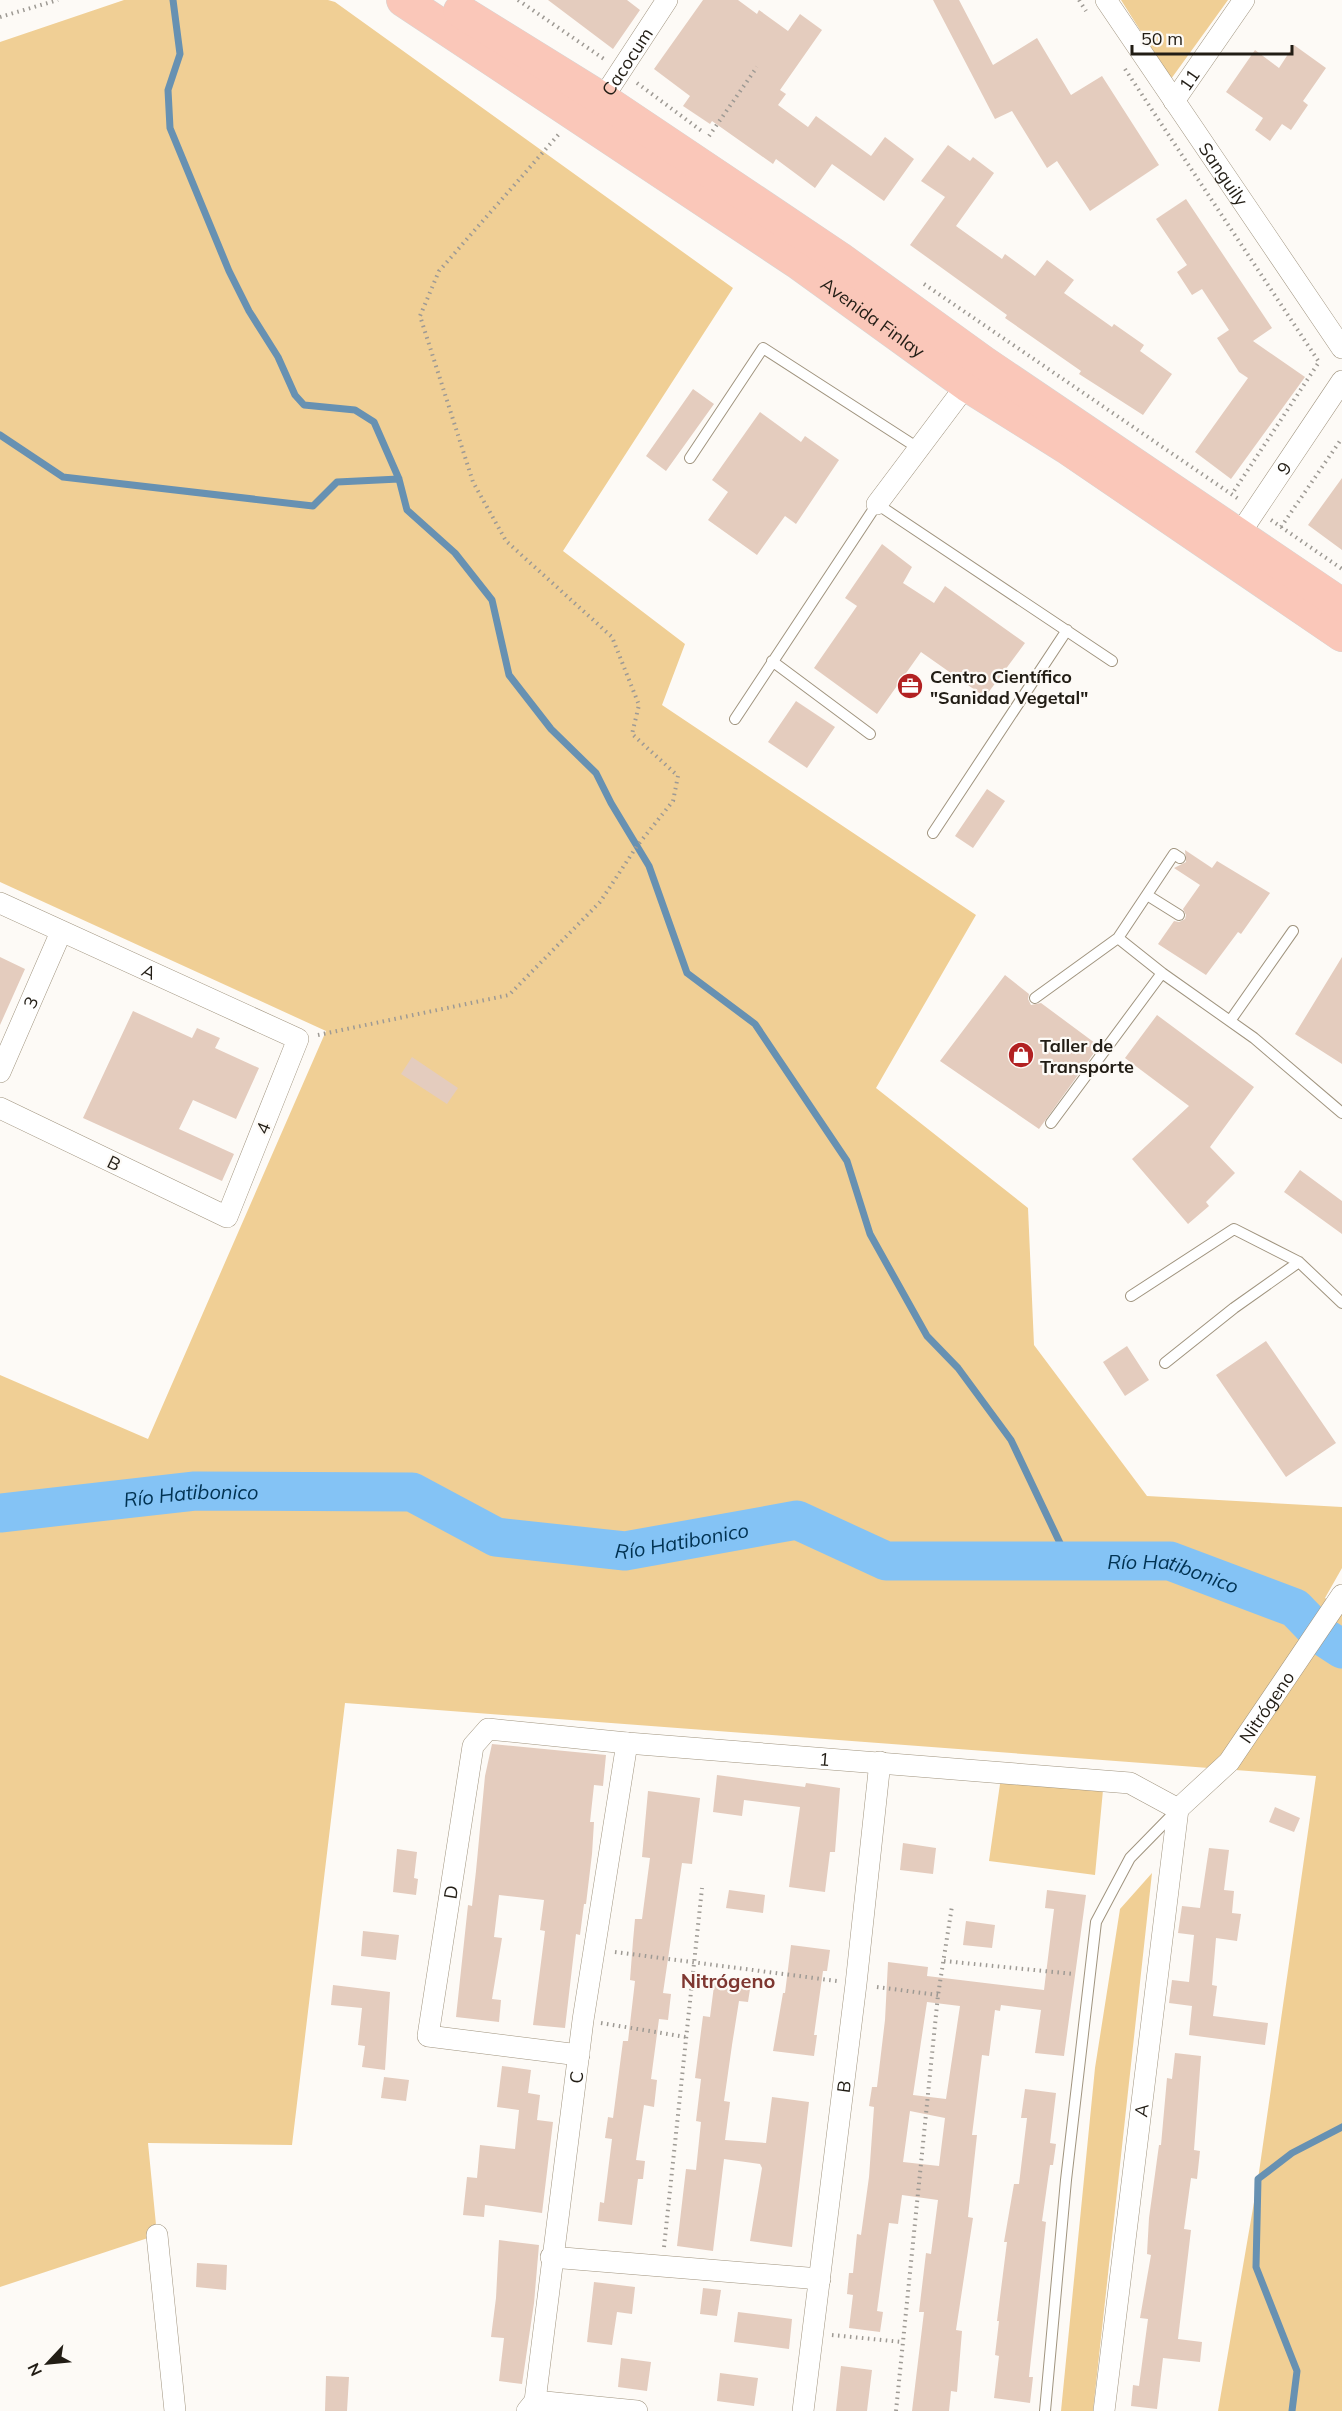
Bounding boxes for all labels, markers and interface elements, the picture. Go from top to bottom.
scale bar [1132,18,1292,56]
street label: Cacocum [596,23,657,100]
text: 50 m [1141,27,1183,50]
street label: 11 [1173,64,1204,95]
street label: Sanguily [1194,138,1254,210]
street label: Avenida Finlay [817,272,930,363]
street label: 9 [1271,457,1296,479]
place label: Centro Científico "Sanidad Vegetal" [930,665,1088,709]
office icon: Centro Científico "Sanidad Vegetal" [895,671,925,701]
street label: A [138,958,160,984]
street label: 3 [18,993,43,1012]
place label: Taller de Transporte [1040,1034,1134,1078]
shop icon: Taller de Transporte [1006,1040,1036,1070]
street label: 4 [250,1119,276,1137]
street label: B [103,1150,125,1176]
water label: Río Hatibonico [122,1478,259,1511]
water label: Río Hatibonico [614,1516,751,1564]
water label: Río Hatibonico [1107,1549,1242,1598]
street label: Nitrógeno [1234,1666,1299,1747]
street label: 1 [818,1747,831,1771]
street label: D [438,1884,463,1900]
district label: Nitrógeno [681,1968,776,1993]
street label: C [564,2070,588,2085]
street label: B [831,2079,855,2094]
street label: A [1129,2102,1153,2118]
north arrow [18,2333,78,2393]
text: N [23,2360,46,2379]

